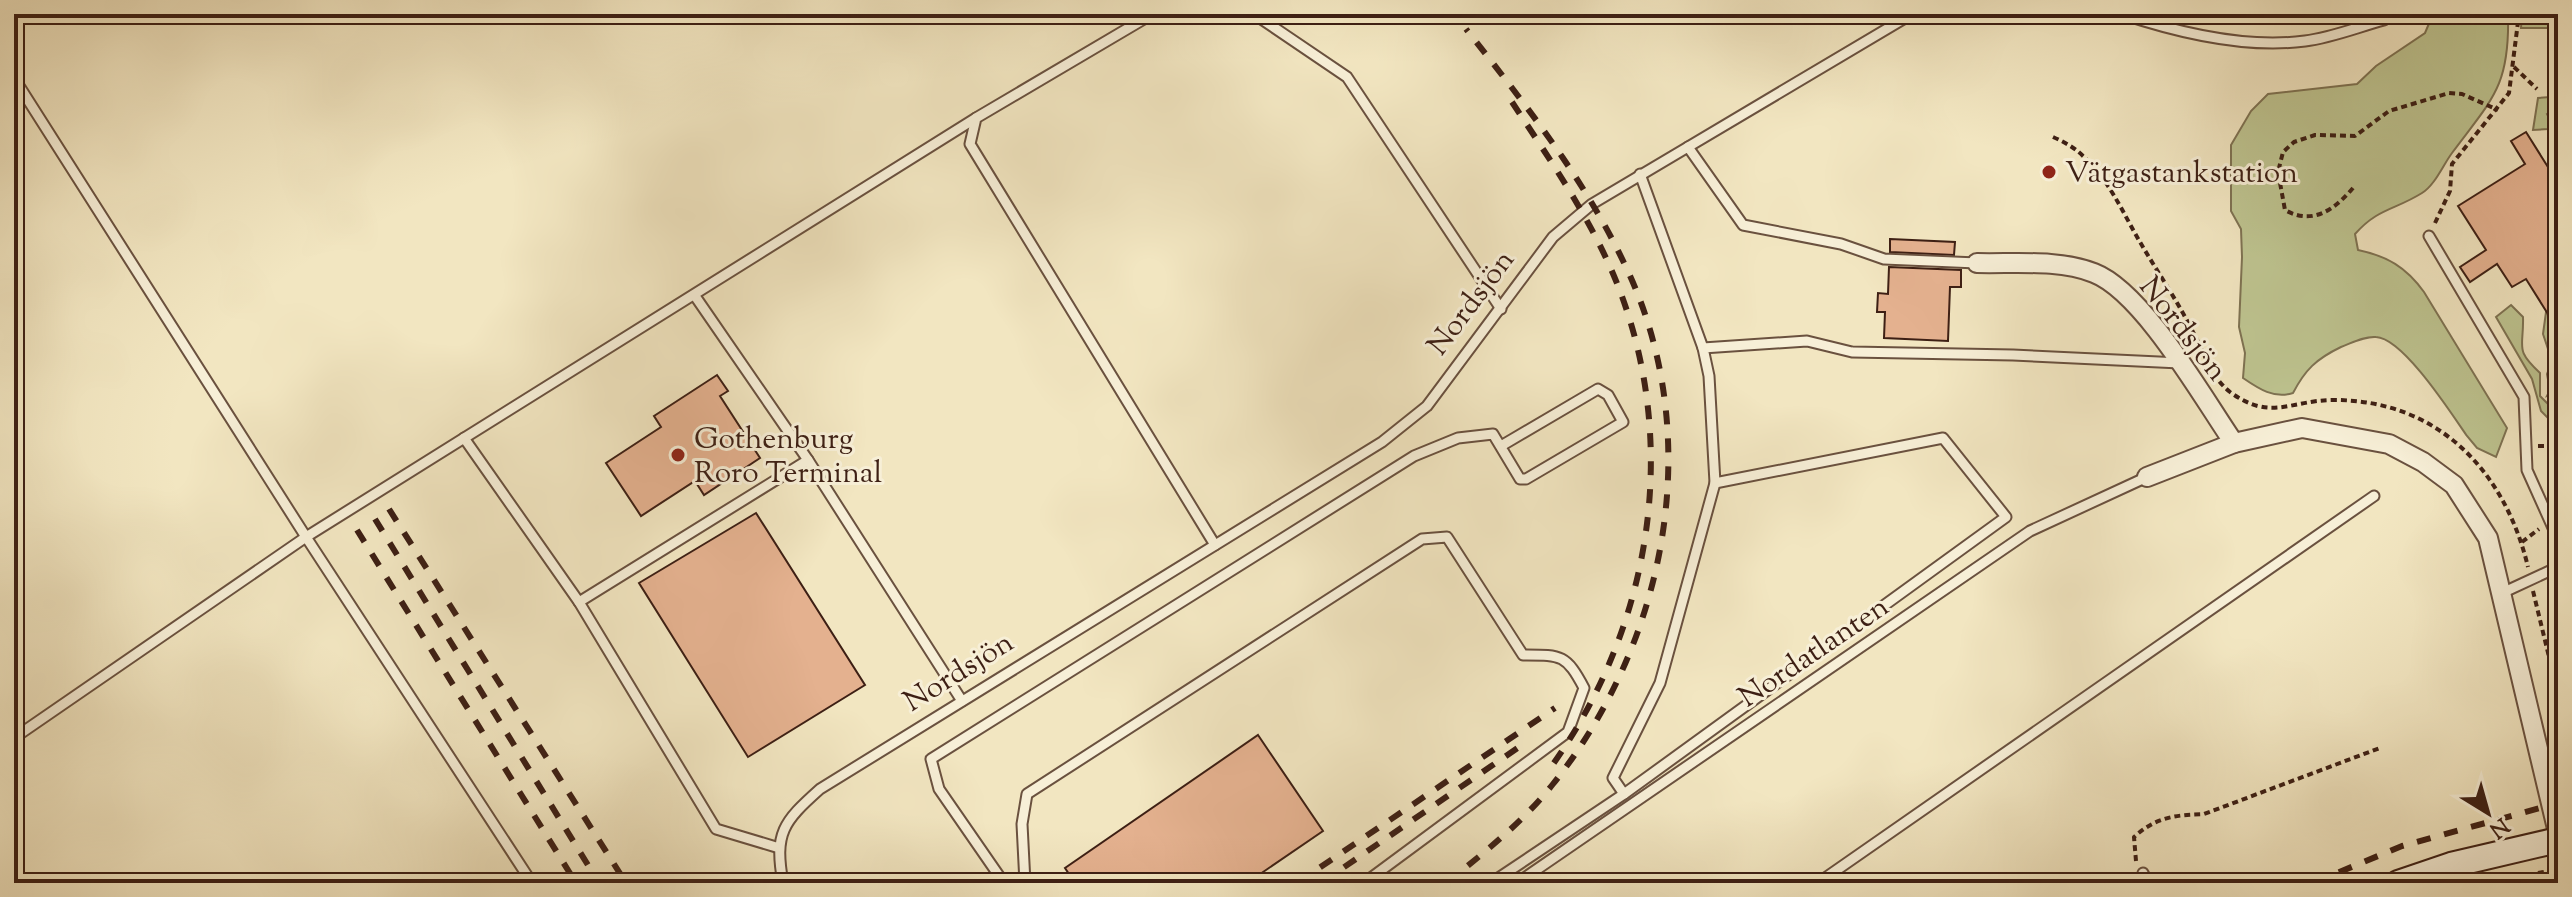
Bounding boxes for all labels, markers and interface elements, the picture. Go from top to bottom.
place label: Vätgastankstation [2065,153,2298,196]
marker: Vätgastankstation [2040,163,2058,181]
street label: Nordsjön [1418,241,1526,365]
street label: Nordsjön [2127,268,2237,391]
place label: Gothenburg Roro Terminal [694,419,882,496]
marker: Gothenburg Roro Terminal [669,446,687,464]
street label: Nordatlanten [1730,587,1899,719]
street label: Nordsjön [896,622,1023,724]
north arrow [2448,773,2528,853]
text: N [2481,809,2515,845]

